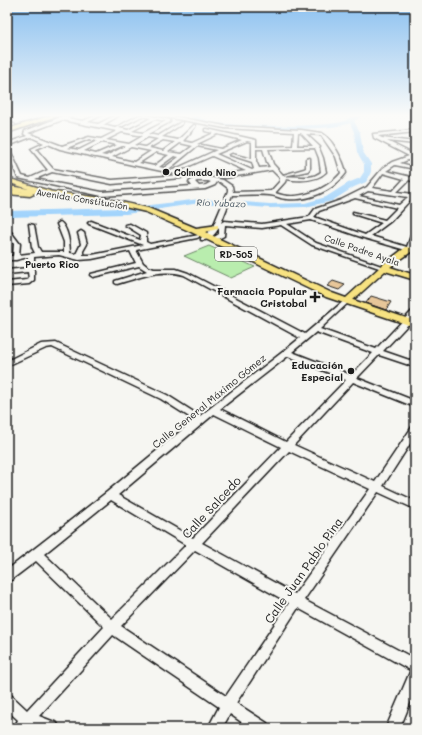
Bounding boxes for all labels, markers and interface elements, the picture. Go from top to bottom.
marker: Colmado Nino [161,167,171,177]
place label: Colmado Nino [174,167,237,178]
street label: Avenida Constitución [35,186,129,212]
water label: Río Yubazo [196,197,246,209]
street label: Calle Padre Ayala [323,232,402,268]
road number: RD-505 [215,247,257,261]
district label: Puerto Rico [25,259,80,270]
place label: Farmacia Popular Cristobal [217,284,307,310]
marker: Farmacia Popular Cristobal [310,292,320,302]
street label: Calle General Máximo Gómez [149,350,269,451]
place label: Educación Especial [291,358,343,384]
marker: Educación Especial [346,366,356,376]
street label: Calle Salcedo [178,472,244,542]
street label: Calle Juan Pablo Pina [260,514,346,626]

